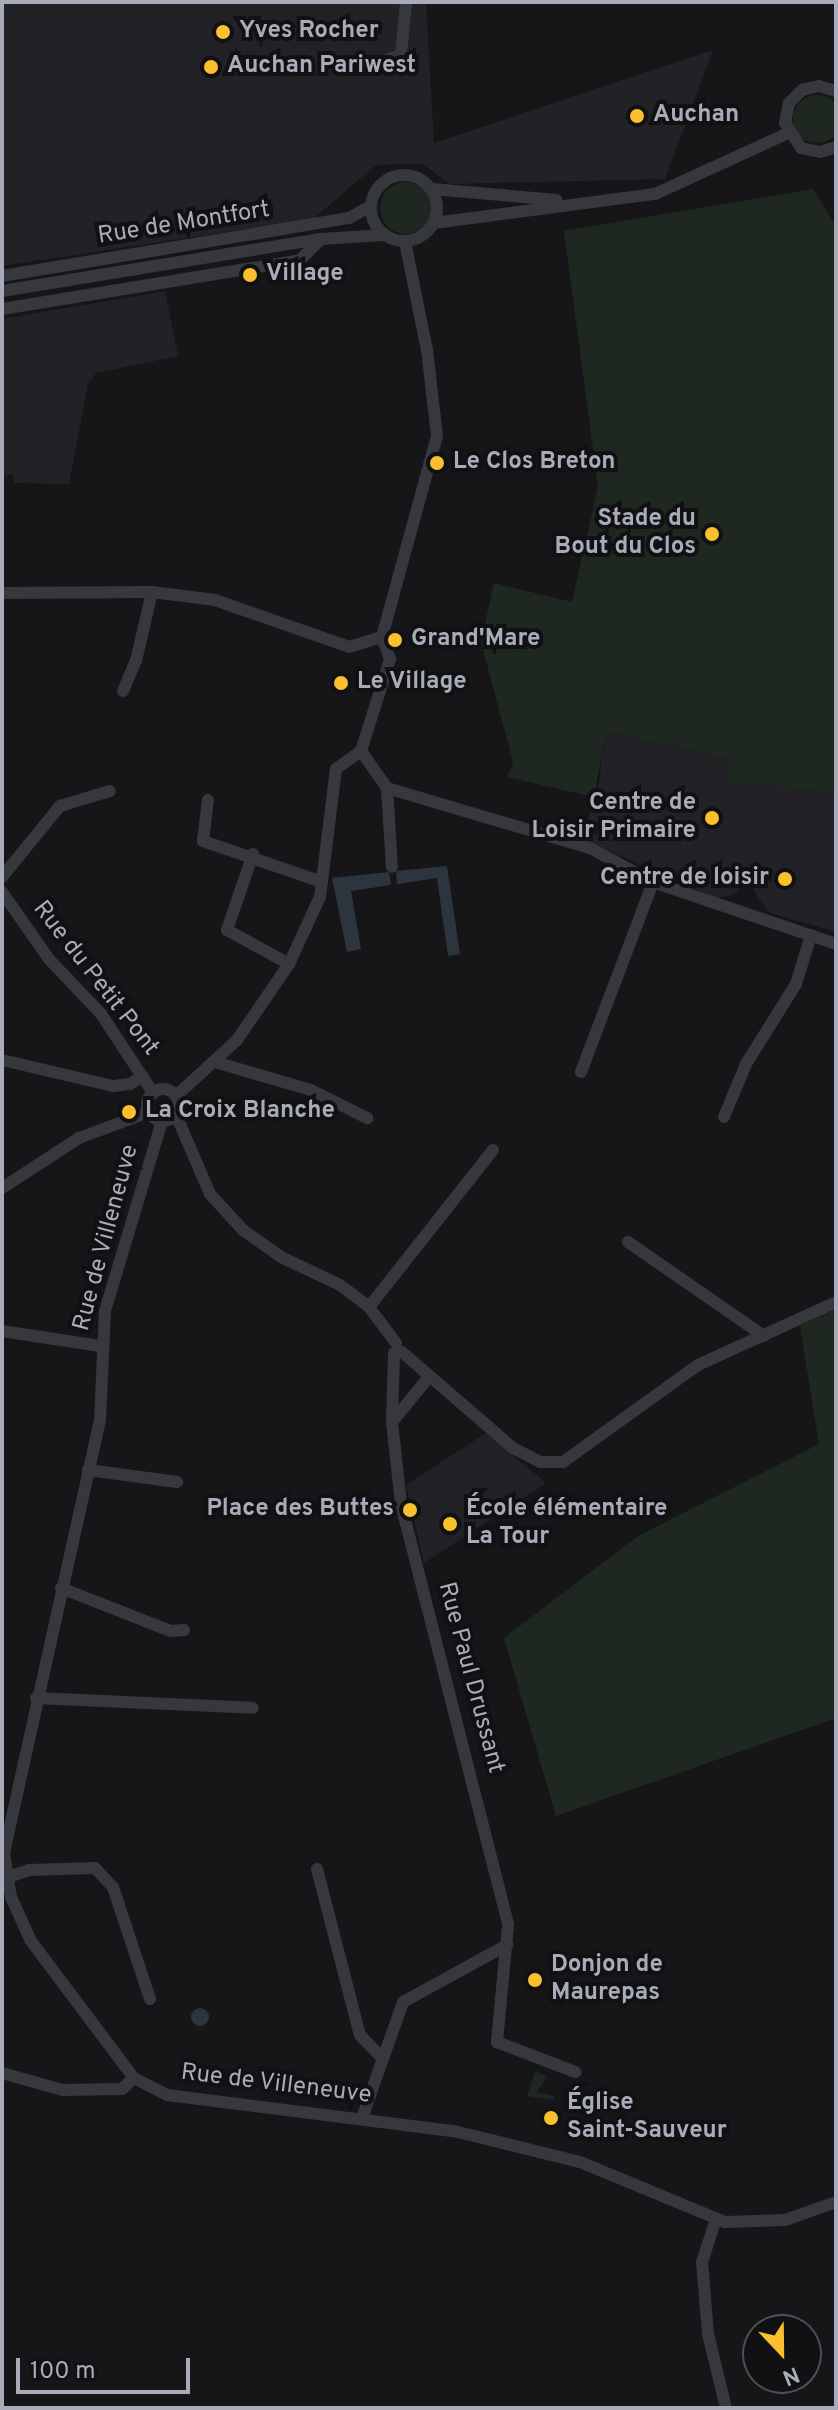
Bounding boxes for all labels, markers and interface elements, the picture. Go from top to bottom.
place label: Yves Rocher [239,18,379,46]
marker: Yves Rocher [214,23,232,41]
place label: Auchan Pariwest [227,53,416,81]
marker: Auchan Pariwest [202,58,220,76]
place label: Auchan [653,102,739,130]
marker: Auchan [628,107,646,125]
street label: Rue de Montfort [96,196,272,252]
place label: Village [266,261,344,289]
marker: Village [241,266,259,284]
place label: Le Clos Breton [453,449,616,477]
marker: Le Clos Breton [428,454,446,472]
place label: Stade du Bout du Clos [555,506,696,562]
marker: Stade du Bout du Clos [703,525,721,543]
place label: Grand'Mare [411,626,540,654]
marker: Grand'Mare [386,631,404,649]
place label: Le Village [357,669,468,697]
marker: Le Village [332,674,350,692]
place label: Centre de Loisir Primaire [531,790,696,846]
marker: Centre de Loisir Primaire [703,809,721,827]
place label: Centre de loisir [600,865,769,893]
marker: Centre de loisir [776,870,794,888]
street label: Rue du Petit Pont [26,896,164,1062]
place label: La Croix Blanche [145,1098,335,1126]
marker: La Croix Blanche [120,1103,138,1121]
street label: Rue de Villeneuve [68,1141,146,1335]
place label: Place des Buttes [206,1496,394,1524]
place label: École élémentaire La Tour [466,1496,667,1552]
marker: Place des Buttes [401,1501,419,1519]
marker: École élémentaire La Tour [441,1515,459,1533]
street label: Rue Paul Drussant [431,1579,509,1777]
place label: Donjon de Maurepas [551,1952,663,2008]
marker: Donjon de Maurepas [526,1971,544,1989]
street label: Rue de Villeneuve [179,2059,373,2111]
place label: Église Saint-Sauveur [567,2090,727,2146]
marker: Église Saint-Sauveur [542,2109,560,2127]
north arrow [742,2314,822,2394]
scale bar [20,2342,194,2392]
text: 100 m [30,2357,96,2387]
text: N [778,2359,803,2390]

